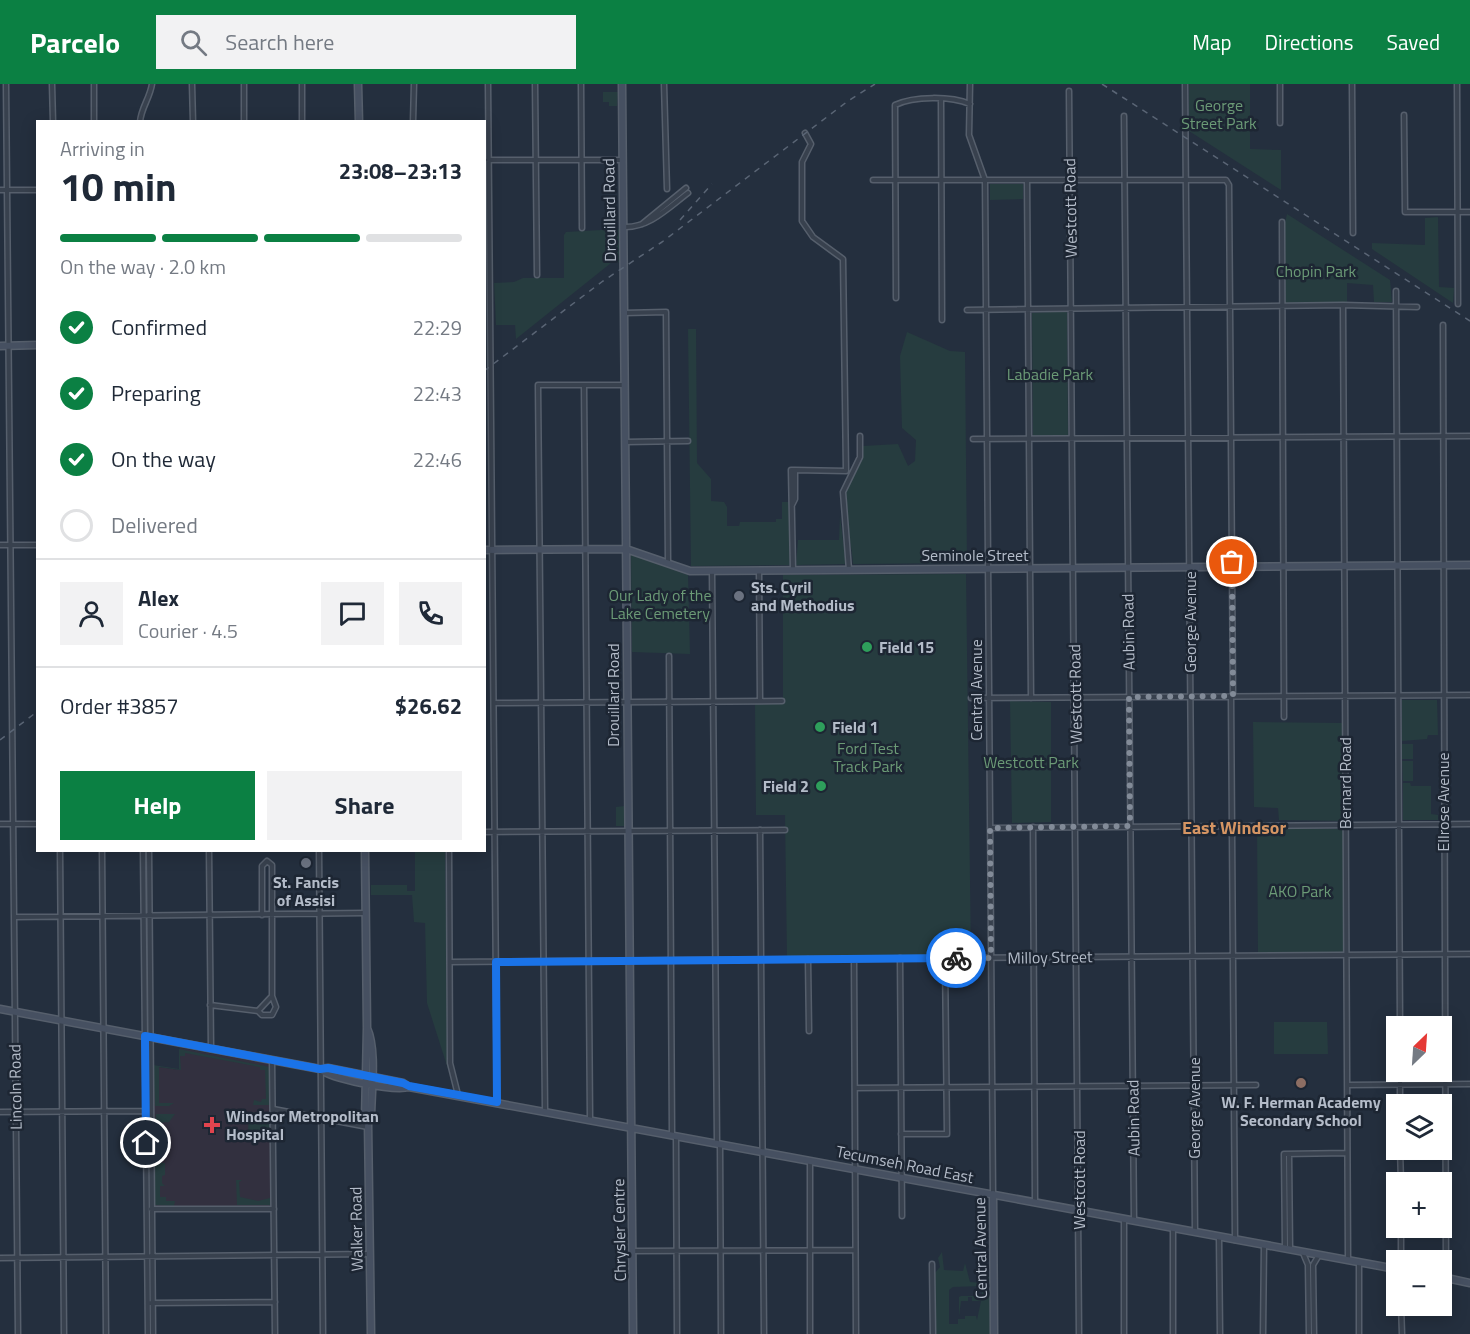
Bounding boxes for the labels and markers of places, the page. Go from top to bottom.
pin [1206,536,1257,587]
place label: Sts. Cyril and Methodius [751,575,855,617]
marker: Sts. Cyril and Methodius [732,589,746,603]
place label: Field 15 [879,635,934,659]
marker: Field 15 [860,640,874,654]
place label: Field 1 [832,715,878,739]
marker: Field 1 [813,720,827,734]
place label: Field 2 [763,774,809,798]
marker: Field 2 [814,779,828,793]
marker: St. Fancis of Assisi [299,856,313,870]
place label: St. Fancis of Assisi [273,870,339,912]
marker: W. F. Herman Academy Secondary School [1294,1076,1308,1090]
place label: W. F. Herman Academy Secondary School [1221,1090,1381,1132]
place label: Windsor Metropolitan Hospital [226,1104,379,1146]
marker: Windsor Metropolitan Hospital [203,1116,221,1134]
pin [120,1117,171,1168]

